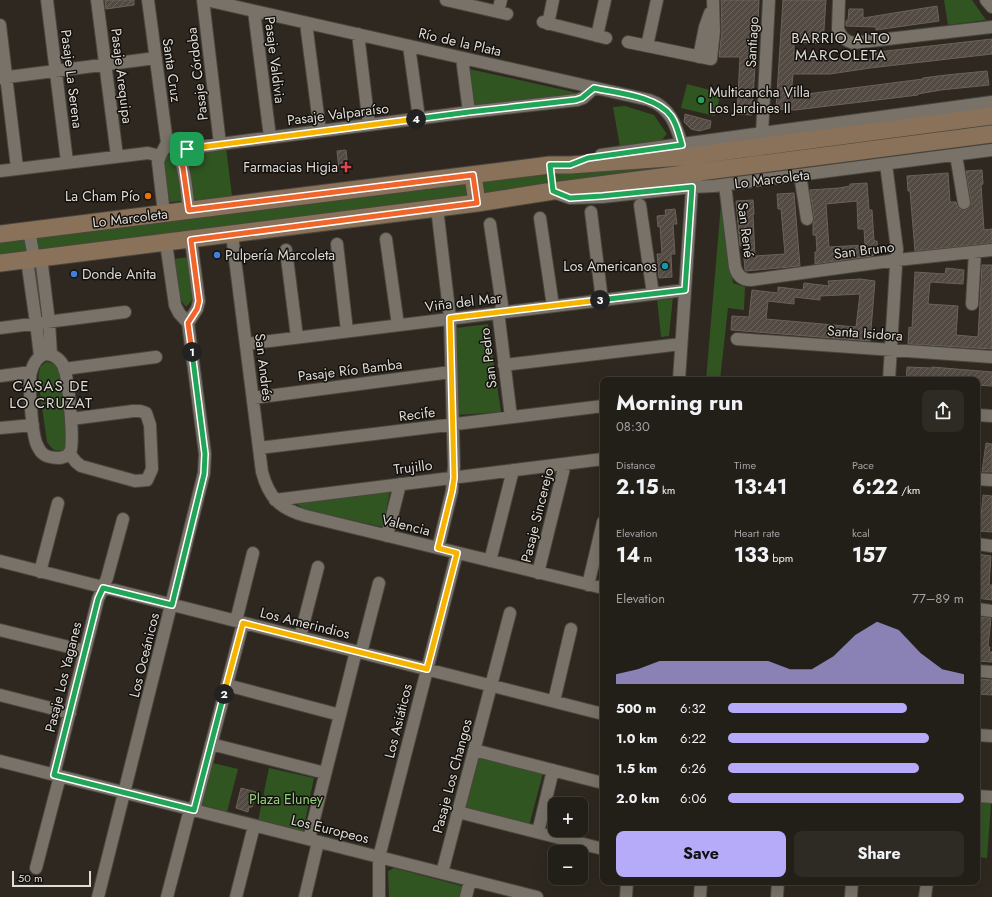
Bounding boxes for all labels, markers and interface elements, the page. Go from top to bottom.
street label: Pasaje Valdivia [260,15,290,105]
street label: Santiago [741,16,763,68]
street label: Río de la Plata [417,23,503,61]
street label: Pasaje Córdoba [181,26,213,122]
street label: Pasaje Arequipa [106,27,138,125]
district label: BARRIO ALTO MARCOLETA [791,27,891,66]
street label: Pasaje La Serena [56,29,88,129]
street label: Santa Cruz [158,37,186,104]
place label: Multicancha Villa Los Jardines II [709,82,810,118]
marker: Multicancha Villa Los Jardines II [696,95,706,105]
street label: Pasaje Valparaíso [286,98,390,130]
pin: 4 [406,109,426,129]
text: 4 [412,111,420,127]
pin [170,132,204,166]
icon: arrive [176,138,198,160]
place label: Farmacias Higia [243,157,338,177]
marker: Farmacias Higia [341,162,351,172]
street label: Lo Marcoleta [733,164,811,194]
place label: La Cham Pío [65,186,140,206]
marker: La Cham Pío [143,191,153,201]
street label: San René [733,201,759,259]
street label: Lo Marcoleta [91,203,169,233]
street label: San Bruno [833,236,896,264]
place label: Pulpería Marcoleta [225,245,335,265]
marker: Pulpería Marcoleta [212,250,222,260]
place label: Los Americanos [563,256,657,276]
marker: Los Americanos [660,261,670,271]
place label: Donde Anita [82,264,156,284]
marker: Donde Anita [69,269,79,279]
street label: Viña del Mar [424,287,502,317]
pin: 3 [590,290,610,310]
text: 3 [597,292,603,308]
street label: Santa Isidora [826,320,904,346]
street label: San Pedro [474,326,502,389]
street label: San Andrés [250,332,278,402]
pin: 1 [182,342,202,362]
text: 1 [189,344,195,360]
street label: Pasaje Río Bamba [297,354,403,386]
district label: CASAS DE LO CRUZAT [9,375,93,414]
text: Morning run [616,386,743,418]
button: share [922,390,964,432]
street label: Recife [398,402,436,426]
text: 08:30 [616,417,650,436]
street label: Trujillo [393,455,434,479]
text: Distance [616,457,655,473]
text: Time [734,457,756,473]
text: Pace [852,457,874,473]
street label: Pasaje Sincerejo [516,465,558,564]
text: 2.15 [616,473,659,502]
text: 13:41 [734,473,787,502]
text: 6:22 [852,473,898,502]
text: km [659,482,675,498]
text: /km [898,482,920,498]
street label: Valencia [380,509,432,541]
text: Elevation [616,525,658,541]
text: Heart rate [734,525,780,541]
text: kcal [852,525,870,541]
text: 14 [616,541,640,570]
text: 133 [734,541,769,570]
text: 157 [852,541,887,570]
text: m [640,550,652,566]
text: bpm [769,550,793,566]
text: Elevation [616,589,665,608]
text: 77–89 m [912,589,964,608]
street label: Los Amerindios [258,602,352,644]
street label: Los Oceánicos [124,610,164,699]
street label: Pasaje Los Yaganes [40,619,86,734]
street label: Los Asiáticos [379,681,417,760]
pin: 2 [214,684,234,704]
text: 2 [220,686,228,702]
text: 500 m [616,699,656,718]
text: 6:32 [680,699,706,718]
street label: Pasaje Los Changos [427,716,477,835]
text: 1.0 km [616,729,657,748]
text: 6:22 [680,729,706,748]
text: 1.5 km [616,759,657,778]
text: 6:26 [680,759,706,778]
park label: Plaza Eluney [249,789,324,809]
text: 2.0 km [616,789,659,808]
text: 6:06 [680,789,707,808]
map controls [548,797,588,885]
button: + [548,797,588,837]
street label: Los Europeos [289,810,371,848]
button: Save [616,831,786,877]
button: Share [794,831,964,877]
button: − [548,845,588,885]
scale bar [12,869,91,888]
text: 50 m [18,870,43,886]

